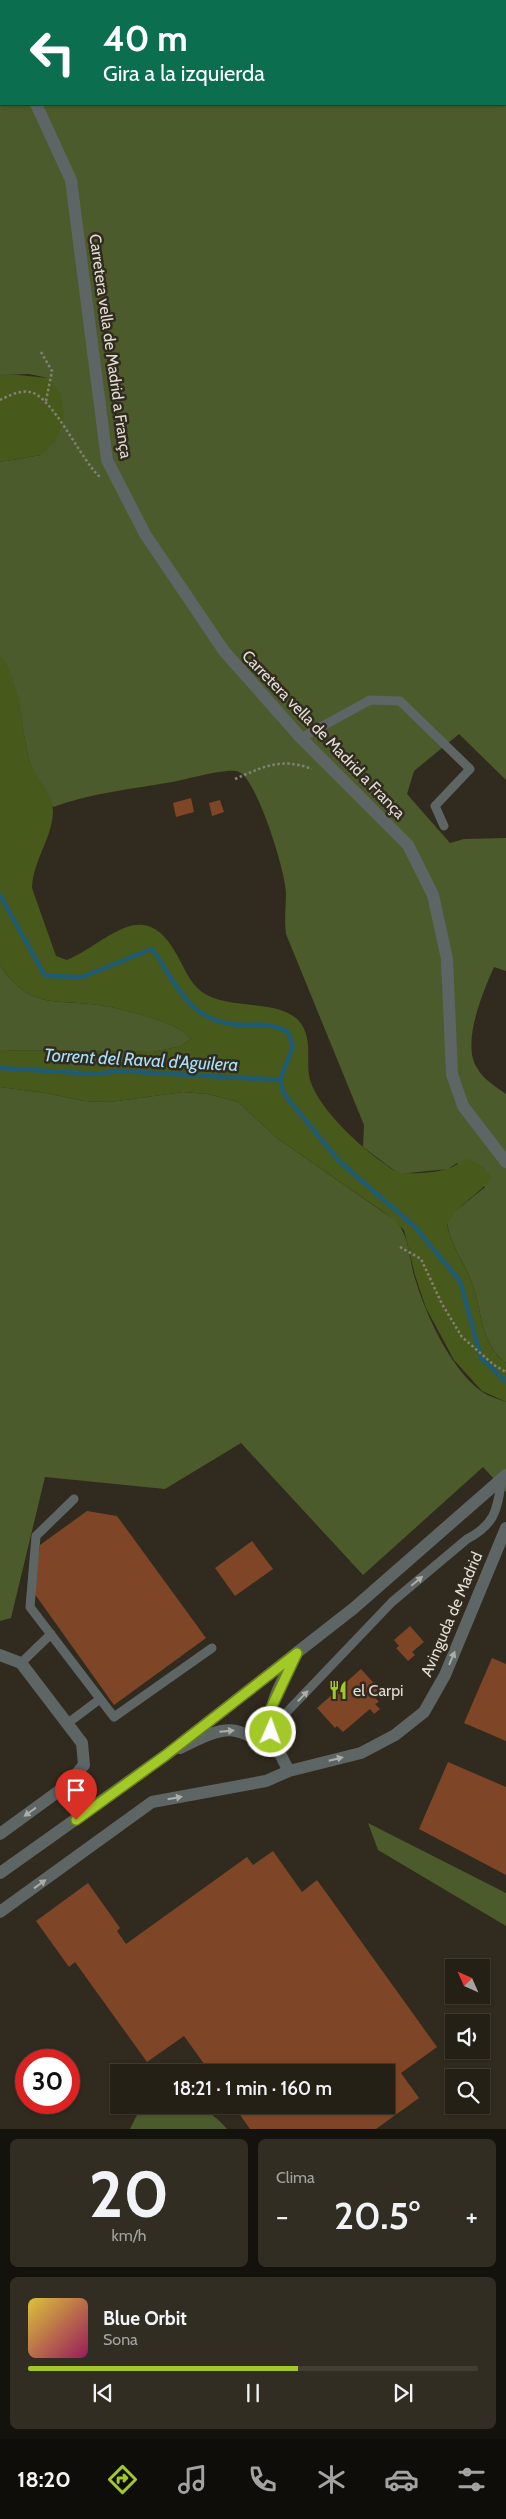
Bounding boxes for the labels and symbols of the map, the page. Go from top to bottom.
street label: Carretera vella de Madrid a França [85,233,136,460]
street label: Carretera vella de Madrid a França [238,646,409,823]
water label: Torrent del Raval d'Aguilera [43,1044,239,1076]
street label: Avinguda de Madrid [417,1549,486,1679]
one-way arrow [411,1575,424,1586]
one-way arrow [449,1650,456,1665]
restaurant icon: el Carpi [327,1679,349,1701]
place label: el Carpi [353,1681,403,1700]
one-way arrow [297,1690,309,1702]
position arrow [244,1705,296,1757]
one-way arrow [220,1727,236,1735]
one-way arrow [329,1755,344,1763]
pin [55,1769,97,1820]
one-way arrow [168,1794,184,1802]
one-way arrow [23,1807,37,1817]
one-way arrow [33,1879,46,1889]
north arrow [445,1959,490,2004]
speed limit sign: 30 [15,2049,80,2114]

